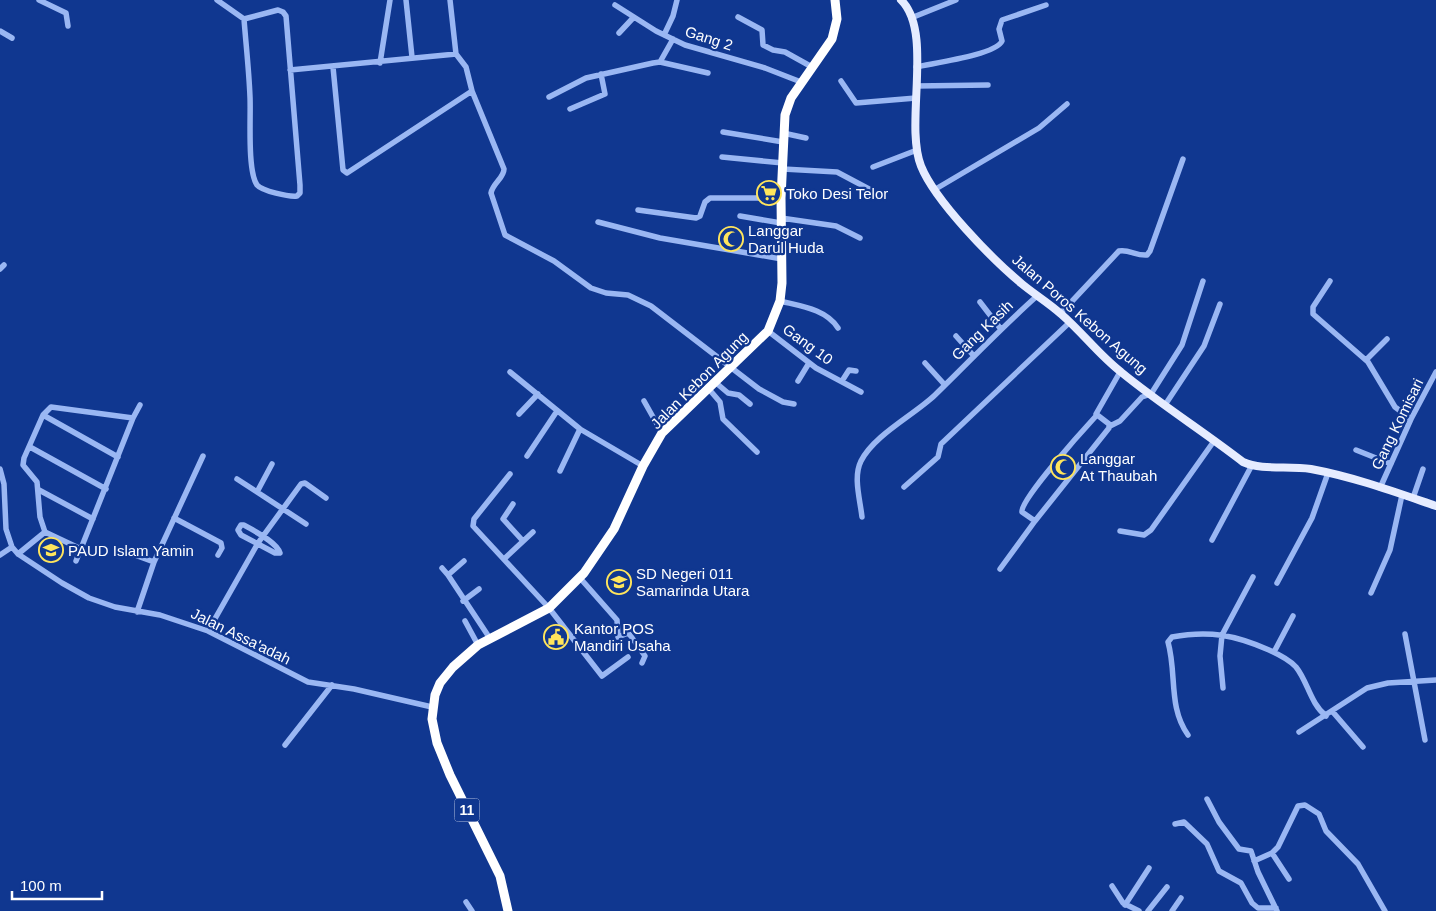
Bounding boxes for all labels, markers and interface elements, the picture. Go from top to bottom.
street label: Gang 2 [683,22,735,54]
supermarket icon: Toko Desi Telor [756,180,782,206]
place label: Toko Desi Telor [786,185,888,202]
place label: Langgar Darul Huda [748,222,825,256]
mosque icon: Langgar Darul Huda [718,226,744,252]
street label: Jalan Poros Kebon Agung [1009,251,1151,377]
street label: Gang Kasih [948,297,1016,363]
street label: Gang 10 [780,320,836,368]
street label: Jalan Kebon Agung [647,328,751,432]
street label: Gang Komisari [1368,376,1426,472]
place label: Langgar At Thaubah [1080,450,1157,484]
mosque icon: Langgar At Thaubah [1050,454,1076,480]
school or university icon: PAUD Islam Yamin [38,537,64,563]
place label: PAUD Islam Yamin [68,542,194,559]
place label: SD Negeri 011 Samarinda Utara [636,565,750,599]
school or university icon: SD Negeri 011 Samarinda Utara [606,569,632,595]
street label: Jalan Assa'adah [188,605,294,667]
place label: Kantor POS Mandiri Usaha [574,620,671,654]
public building icon: Kantor POS Mandiri Usaha [543,624,569,650]
road number: 11 [454,798,480,822]
scale bar [12,868,102,900]
text: 100 m [20,877,62,894]

